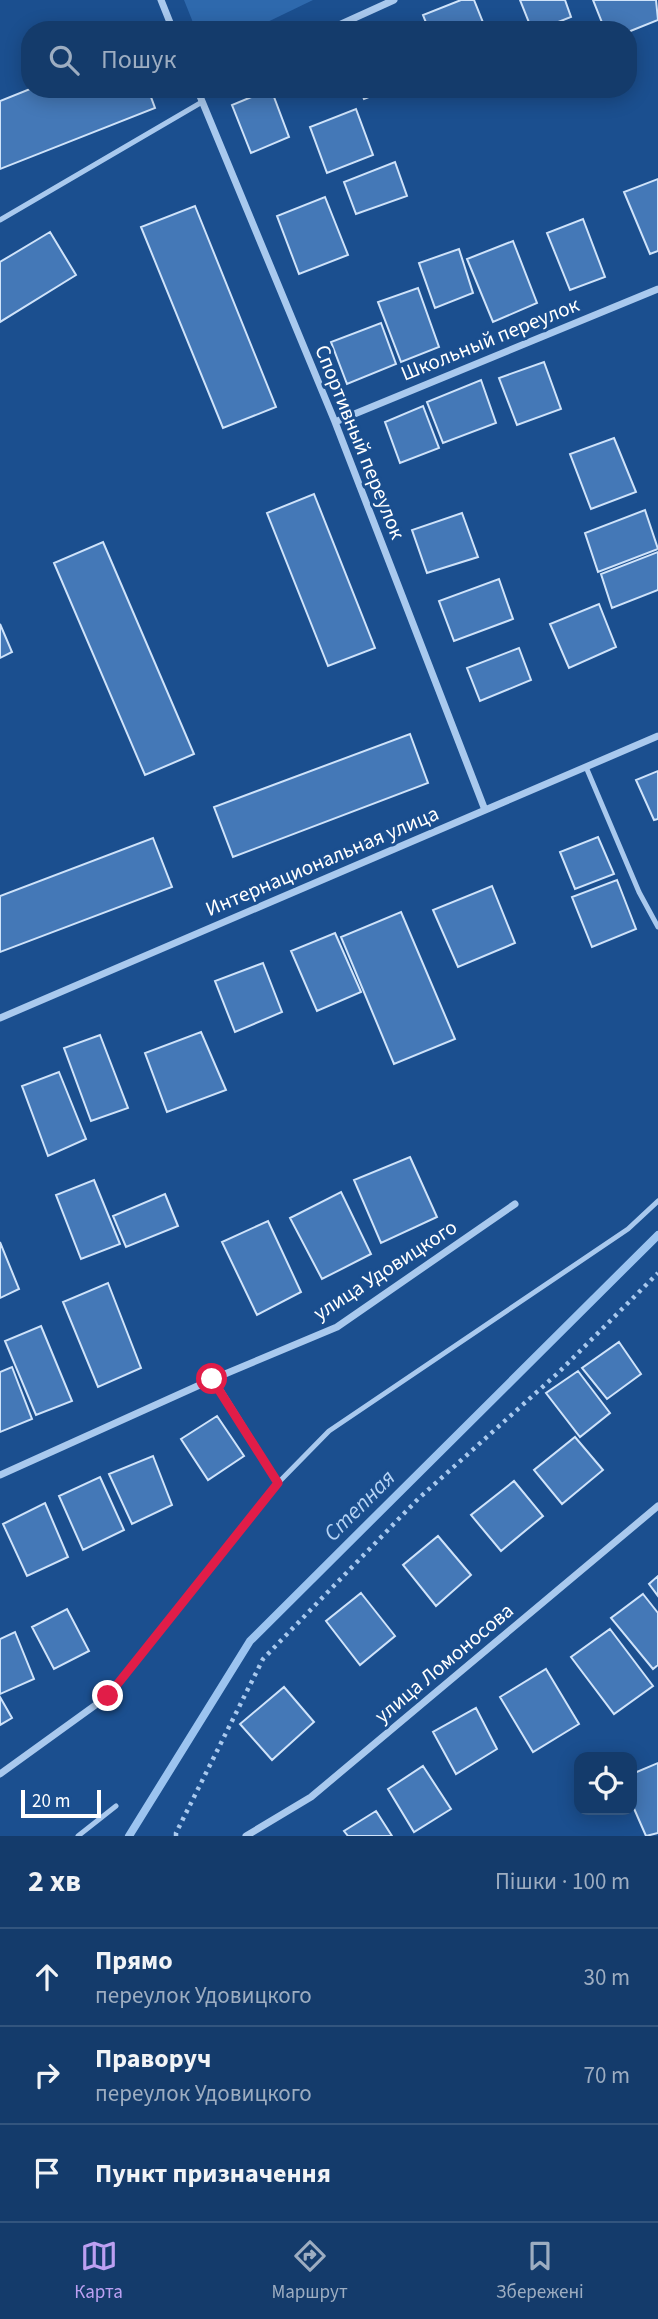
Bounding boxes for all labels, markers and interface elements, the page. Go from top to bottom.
search box [21,21,637,98]
icon: search [45,41,83,79]
text: Пошук [101,41,176,78]
street label: Школьный переулок [396,289,584,389]
street label: Спортивный переулок [307,340,413,544]
street label: Интернациональная улица [201,798,443,924]
street label: улица Удовицкого [307,1212,463,1328]
route start [196,1363,227,1394]
water label: Степная [316,1462,403,1549]
street label: улица Ломоносова [368,1596,520,1730]
route end [92,1680,123,1711]
map controls [574,1752,637,1815]
button: locate [574,1752,637,1815]
scale bar [21,1787,102,1819]
text: 20 m [32,1788,70,1815]
text: 2 хв [28,1860,81,1903]
text: Пішки · 100 m [495,1865,630,1898]
text: Прямо [95,1942,173,1979]
icon: ahead [28,1958,66,1996]
text: 30 m [583,1961,630,1994]
text: переулок Удовицкого [95,1979,312,2012]
text: Праворуч [95,2040,211,2077]
icon: right [28,2056,66,2094]
text: 70 m [583,2059,630,2092]
text: переулок Удовицкого [95,2077,312,2110]
icon: arrive [28,2154,66,2192]
text: Пункт призначення [95,2155,331,2192]
tab: Карта [74,2237,123,2306]
tab: Маршрут [271,2237,348,2306]
tab: Збережені [496,2237,584,2306]

